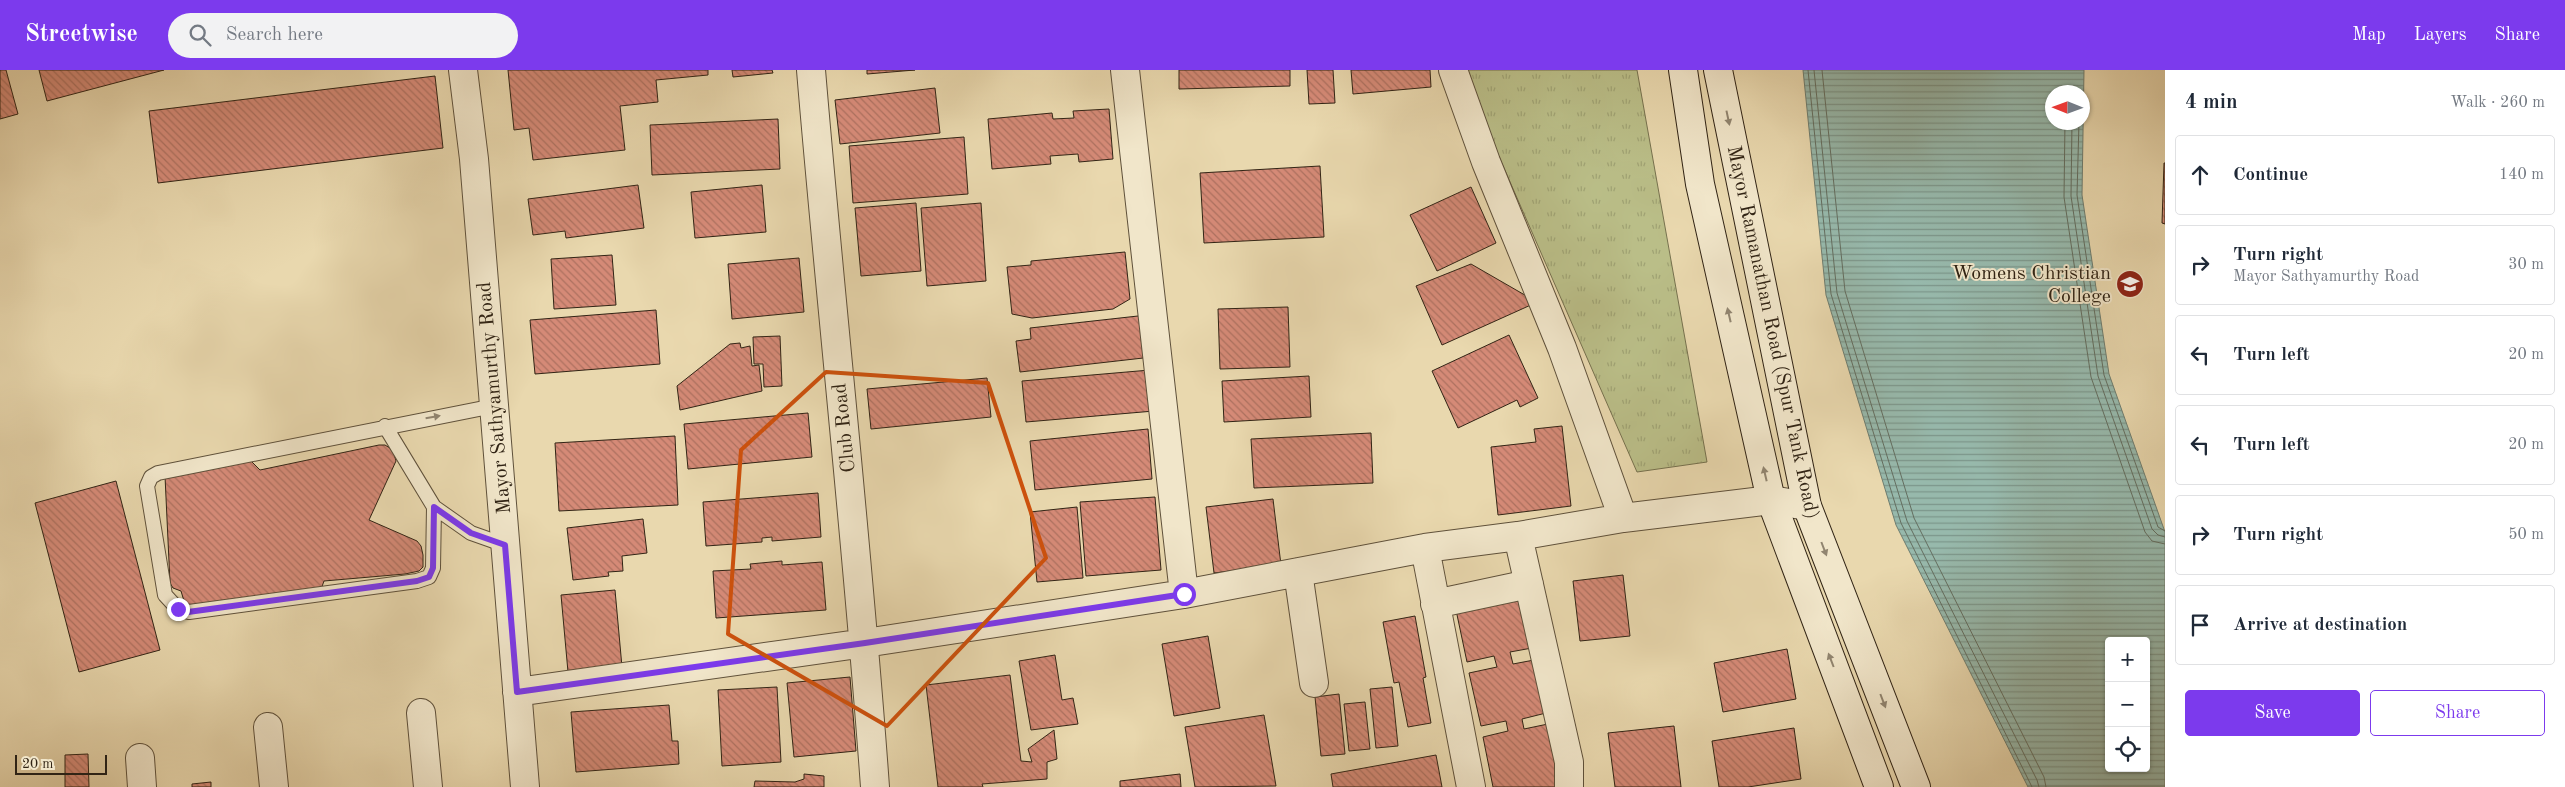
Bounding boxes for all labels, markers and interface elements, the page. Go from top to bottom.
search box [168,13,518,58]
icon: search [186,21,214,49]
text: Streetwise [25,23,138,47]
text: Search here [226,26,323,45]
text: Map [2352,26,2386,44]
text: Layers [2414,26,2466,44]
text: Share [2494,26,2540,44]
north arrow [2045,85,2090,130]
text: 4 min [2185,92,2238,113]
text: Walk · 260 m [2450,95,2545,111]
one-way arrow [1724,110,1732,126]
street label: Mayor Ramanathan Road (Spur Tank Road) [1723,144,1821,521]
icon: ahead [2186,161,2214,189]
text: Continue [2233,166,2308,185]
text: 140 m [2499,167,2544,183]
text: Turn right [2233,246,2323,265]
icon: right [2186,251,2214,279]
text: 30 m [2508,257,2544,273]
place label: Womens Christian College [1952,264,2111,307]
school or university icon: Womens Christian College [2115,269,2145,299]
text: Mayor Sathyamurthy Road [2233,269,2419,285]
street label: Mayor Sathyamurthy Road [475,281,515,515]
one-way arrow [1725,307,1733,323]
icon: left [2186,341,2214,369]
text: Turn left [2233,346,2310,365]
text: 20 m [2508,347,2544,363]
street label: Club Road [830,382,860,474]
one-way arrow [426,412,442,420]
icon: left [2186,431,2214,459]
text: Turn left [2233,436,2310,455]
text: 20 m [2508,437,2544,453]
one-way arrow [1761,466,1769,481]
icon: right [2186,521,2214,549]
text: Turn right [2233,526,2323,545]
text: 50 m [2508,527,2544,543]
one-way arrow [1820,542,1828,557]
route start [1173,583,1196,606]
route end [167,598,190,621]
icon: arrive [2186,611,2214,639]
text: Arrive at destination [2233,616,2407,635]
map controls [2105,637,2150,772]
button: + [2105,637,2150,682]
one-way arrow [1827,652,1834,667]
button: − [2105,682,2150,727]
button: Save [2185,690,2360,736]
button: Share [2370,690,2545,736]
one-way arrow [1880,693,1887,708]
button: locate [2105,727,2150,772]
scale bar [15,752,108,775]
text: 20 m [22,757,53,771]

